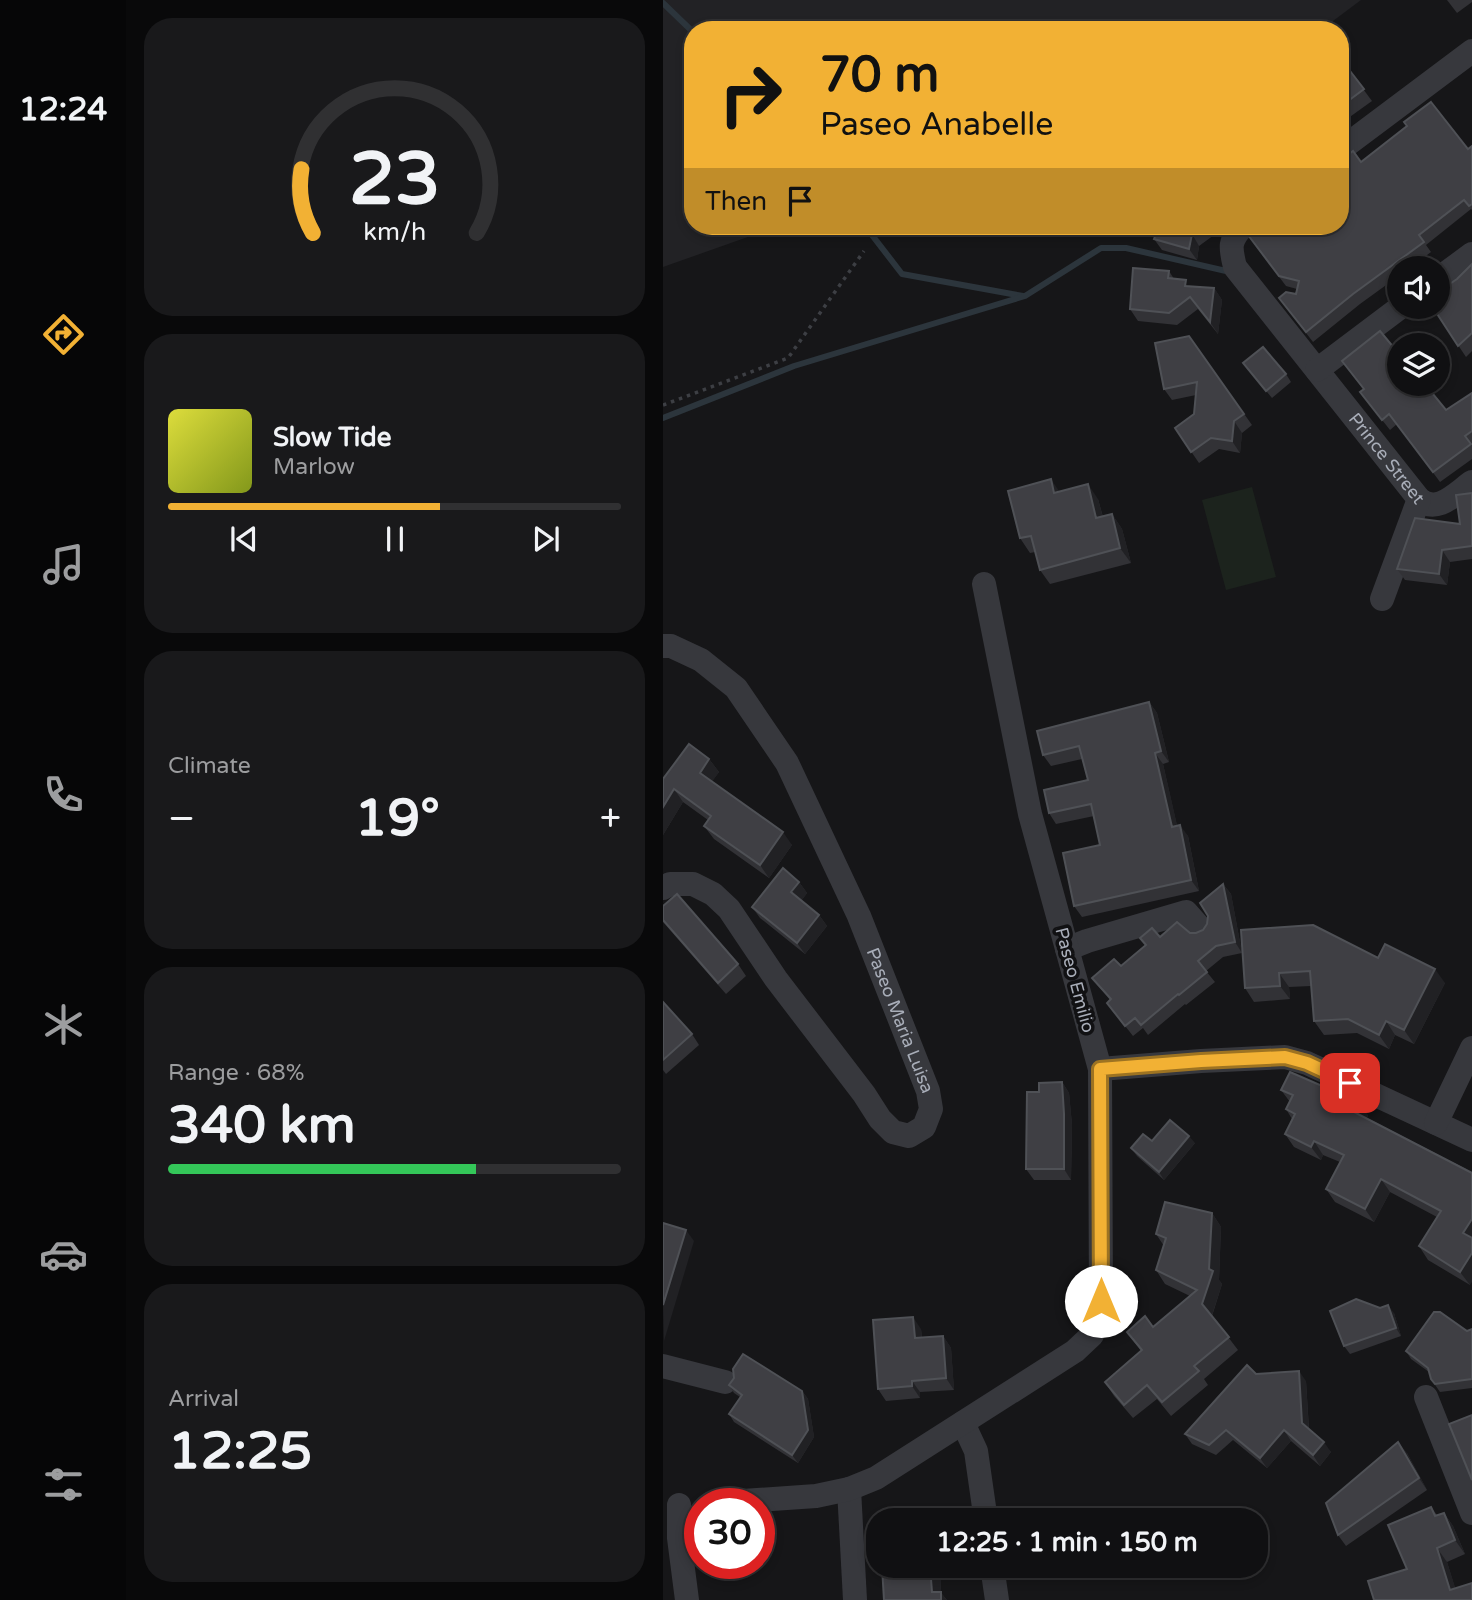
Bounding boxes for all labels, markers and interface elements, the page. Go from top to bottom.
text: 70 m [820,46,939,105]
icon: right [705,49,796,140]
text: 12:24 [19,91,107,129]
text: Paseo Anabelle [820,106,1053,144]
text: 23 [349,137,440,225]
icon: arrive [781,182,819,220]
text: Then [705,186,767,217]
text: km/h [363,217,426,247]
map controls [1387,256,1450,396]
button: sound [1387,256,1450,319]
icon: directions [39,310,88,359]
button: layers [1387,333,1450,396]
street label: Prince Street [1344,408,1430,508]
text: Slow Tide [273,422,391,453]
text: Marlow [273,453,355,481]
icon: previous [225,520,263,558]
icon: pause [376,520,414,558]
icon: next [527,520,565,558]
icon: music [39,540,88,589]
text: Climate [168,752,251,780]
icon: phone [39,770,88,819]
text: 19° [355,787,440,850]
text: − [168,796,195,842]
text: + [600,796,621,842]
street label: Paseo Emilio [1050,925,1100,1035]
street label: Paseo Maria Luisa [862,945,939,1096]
icon: climate [39,1000,88,1049]
pin [1320,1053,1380,1113]
text: Range · 68% [168,1059,304,1087]
icon: arrive [1331,1064,1369,1102]
text: 340 km [168,1094,356,1157]
icon: car [39,1230,88,1279]
position arrow [1064,1264,1138,1338]
text: Arrival [168,1385,239,1413]
text: 12:25 [168,1420,312,1483]
icon: filters [39,1460,88,1509]
speed limit sign: 30 [684,1488,775,1579]
text: 12:25 · 1 min · 150 m [936,1527,1198,1558]

